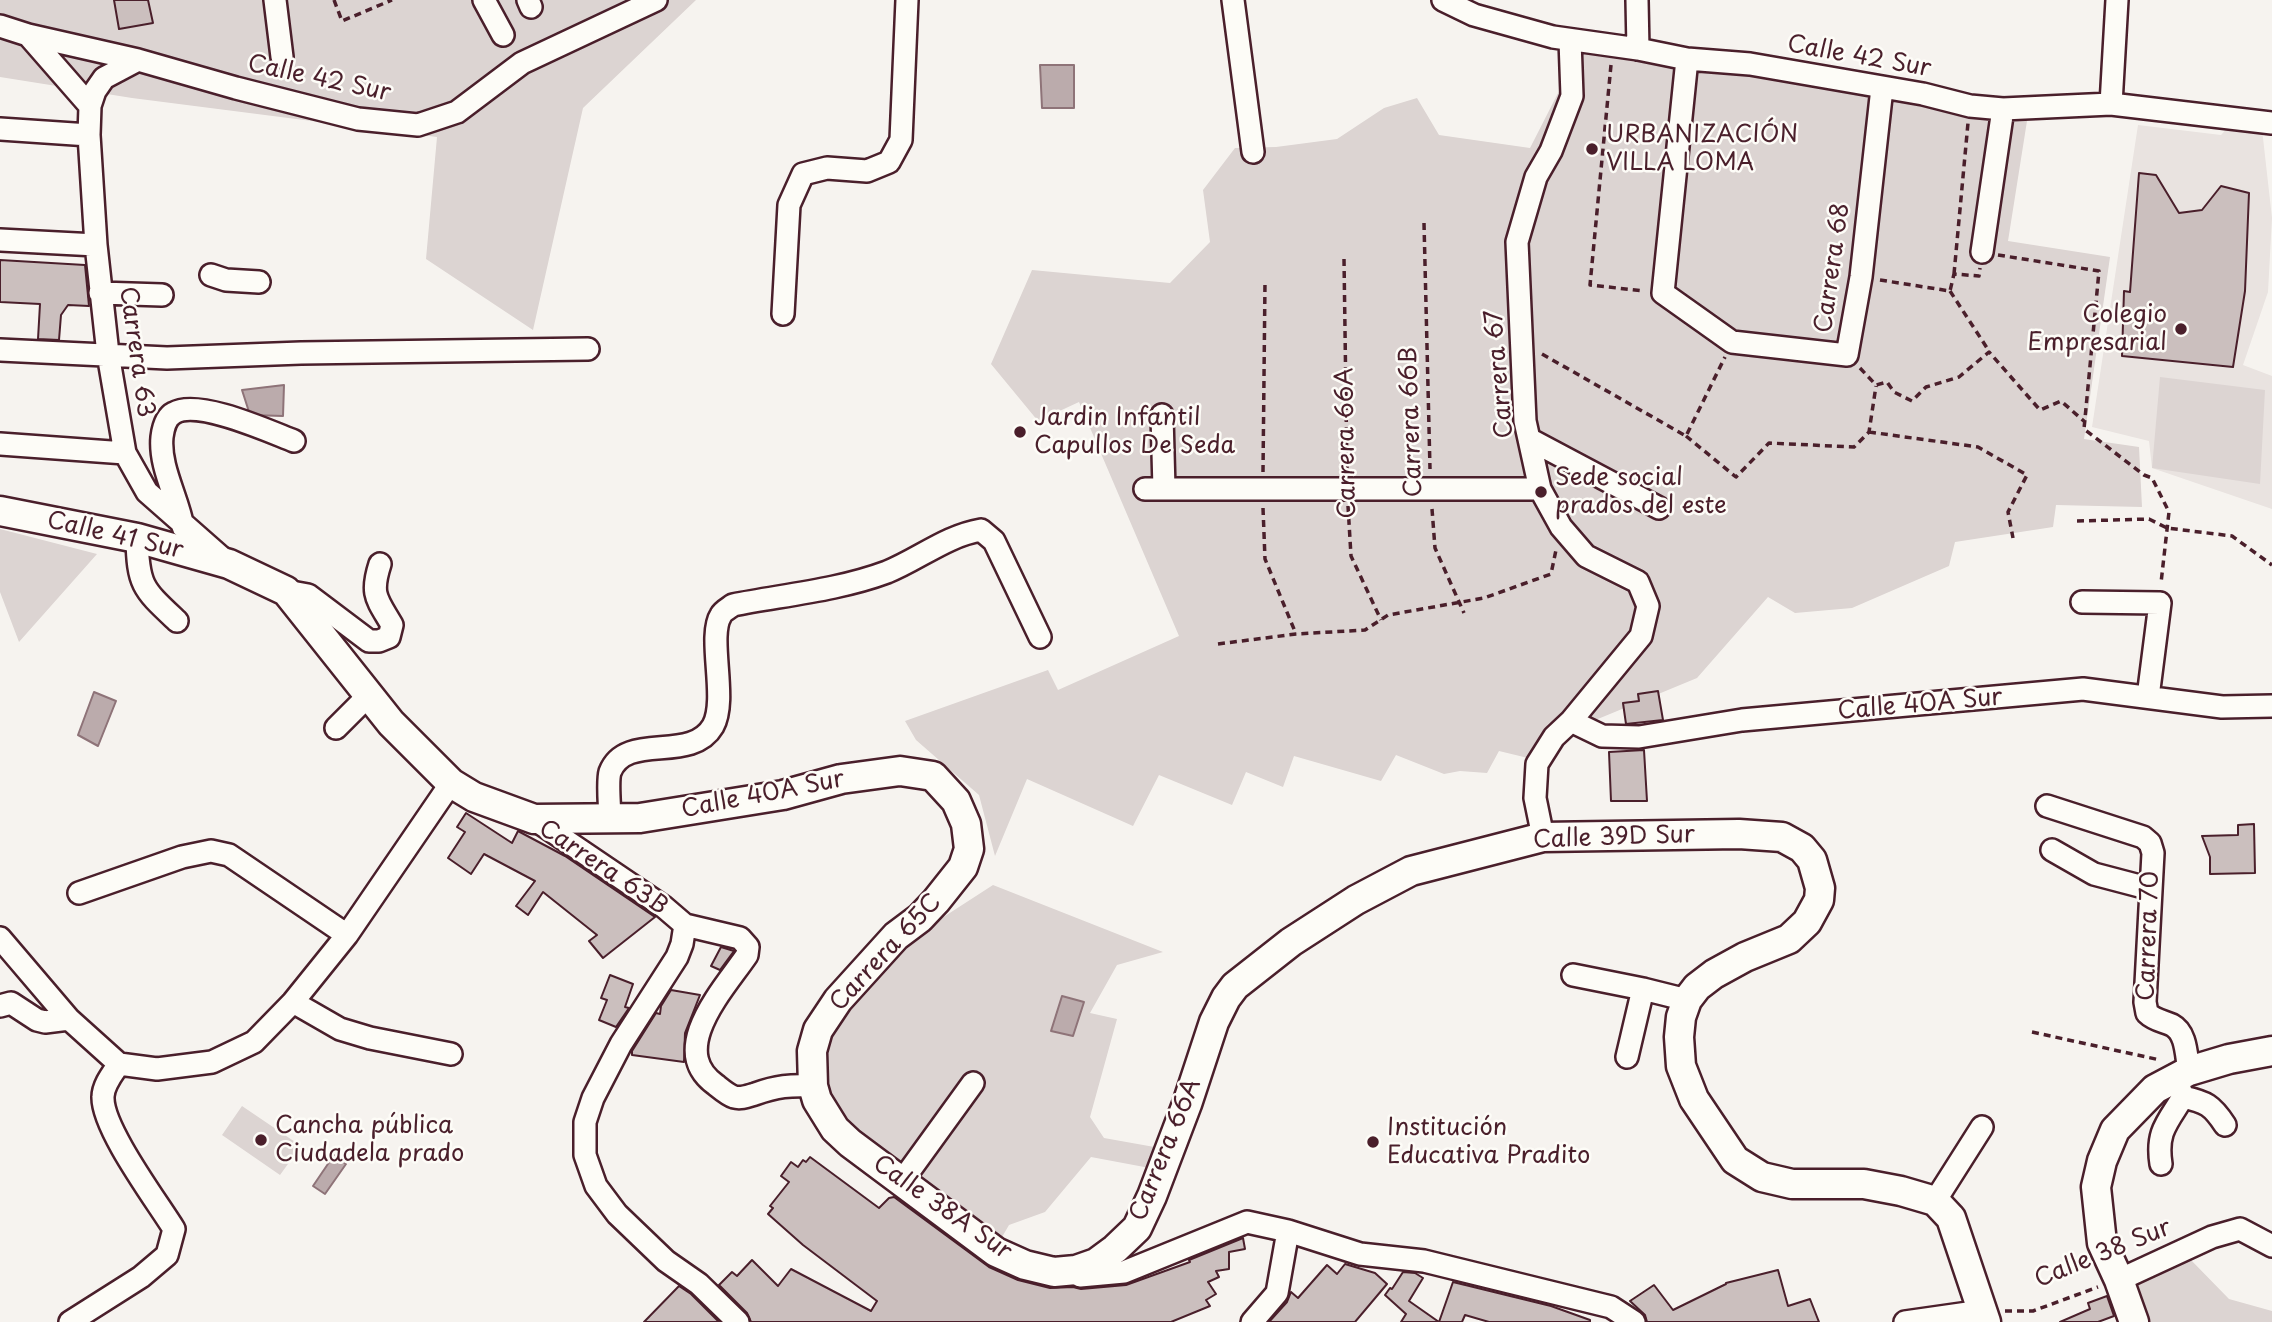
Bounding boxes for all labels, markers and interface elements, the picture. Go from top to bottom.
street label: Calle 42 Sur [1785,30,1933,84]
street label: Calle 42 Sur [245,50,393,108]
place label: URBANIZACIÓN VILLA LOMA [1606,121,1798,177]
marker: URBANIZACIÓN VILLA LOMA [1584,141,1600,157]
street label: Carrera 68 [1810,201,1856,335]
street label: Carrera 63 [113,285,159,419]
place label: Colegio Empresarial [2027,301,2167,357]
street label: Carrera 67 [1480,309,1520,439]
marker: Colegio Empresarial [2173,321,2189,337]
street label: Carrera 66B [1395,346,1429,498]
street label: Carrera 66A [1331,367,1363,519]
place label: Jardin Infantil Capullos De Seda [1034,404,1235,460]
marker: Jardin Infantil Capullos De Seda [1012,424,1028,440]
place label: Sede social prados del este [1555,464,1727,520]
marker: Sede social prados del este [1533,484,1549,500]
street label: Calle 41 Sur [44,506,186,566]
street label: Calle 40A Sur [1836,683,2004,727]
street label: Calle 40A Sur [679,765,847,825]
street label: Carrera 63B [533,814,673,922]
street label: Calle 39D Sur [1533,821,1695,855]
street label: Carrera 70 [2132,870,2166,1002]
street label: Carrera 65C [824,888,948,1018]
street label: Carrera 66A [1124,1075,1208,1225]
place label: Cancha pública Ciudadela prado [275,1112,464,1168]
place label: Institución Educativa Pradito [1387,1114,1590,1170]
marker: Cancha pública Ciudadela prado [253,1132,269,1148]
marker: Institución Educativa Pradito [1365,1134,1381,1150]
street label: Calle 38A Sur [867,1150,1017,1266]
street label: Calle 38 Sur [2031,1214,2175,1294]

